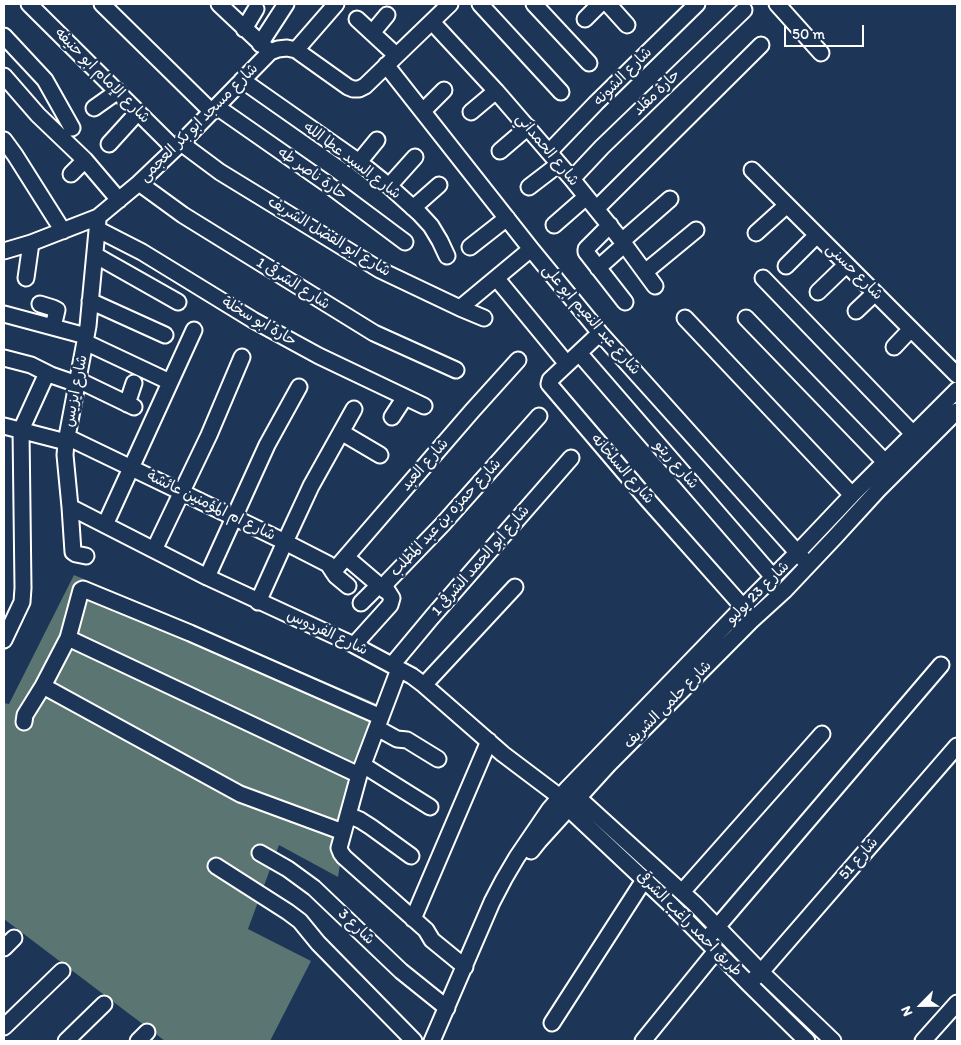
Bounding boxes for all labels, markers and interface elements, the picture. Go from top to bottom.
scale bar [786,15,866,47]
street label: شارع الإمام ابو حنيفه [50,24,154,128]
text: 50 m [792,25,825,43]
street label: شارع الشونه [590,44,656,110]
street label: شارع مسجد ابو بكر العجمى [136,60,262,186]
street label: حارة مقلد [630,66,684,120]
street label: شارع الحمداني [511,110,583,190]
street label: شارع السيد عطا الله [300,118,404,204]
street label: حارة ناصر طه [274,144,350,204]
street label: شارع ابو الفضل الشريف [264,193,394,281]
street label: شارع حسنى [822,240,886,304]
street label: شارع الشرقى 1 [253,254,333,314]
street label: شارع عبد النعيم ابو على [538,261,644,379]
street label: حارة ابو سخلة [218,293,300,351]
street label: شارع ايزيس [60,354,92,428]
street label: شارع السلخانه [587,430,657,508]
street label: شارع العبد [397,435,453,495]
street label: شارع ريتو [650,437,702,493]
street label: شارع حمزه بن عبد المطلب [387,455,505,581]
street label: شارع ام المؤمنين عائشة [144,467,278,545]
street label: شارع ابو الحمد الشرقى 1 [428,502,534,620]
street label: شارع 23 يوليو [723,558,793,628]
street label: شارع الفردوس [284,606,370,660]
street label: شارع حلمى الشريف [620,657,716,753]
street label: شارع 51 [836,834,882,884]
street label: طريق احمد راغب الشرقى [632,867,746,981]
street label: شارع 3 [334,905,378,949]
north arrow [896,980,946,1030]
text: N [897,1003,916,1019]

